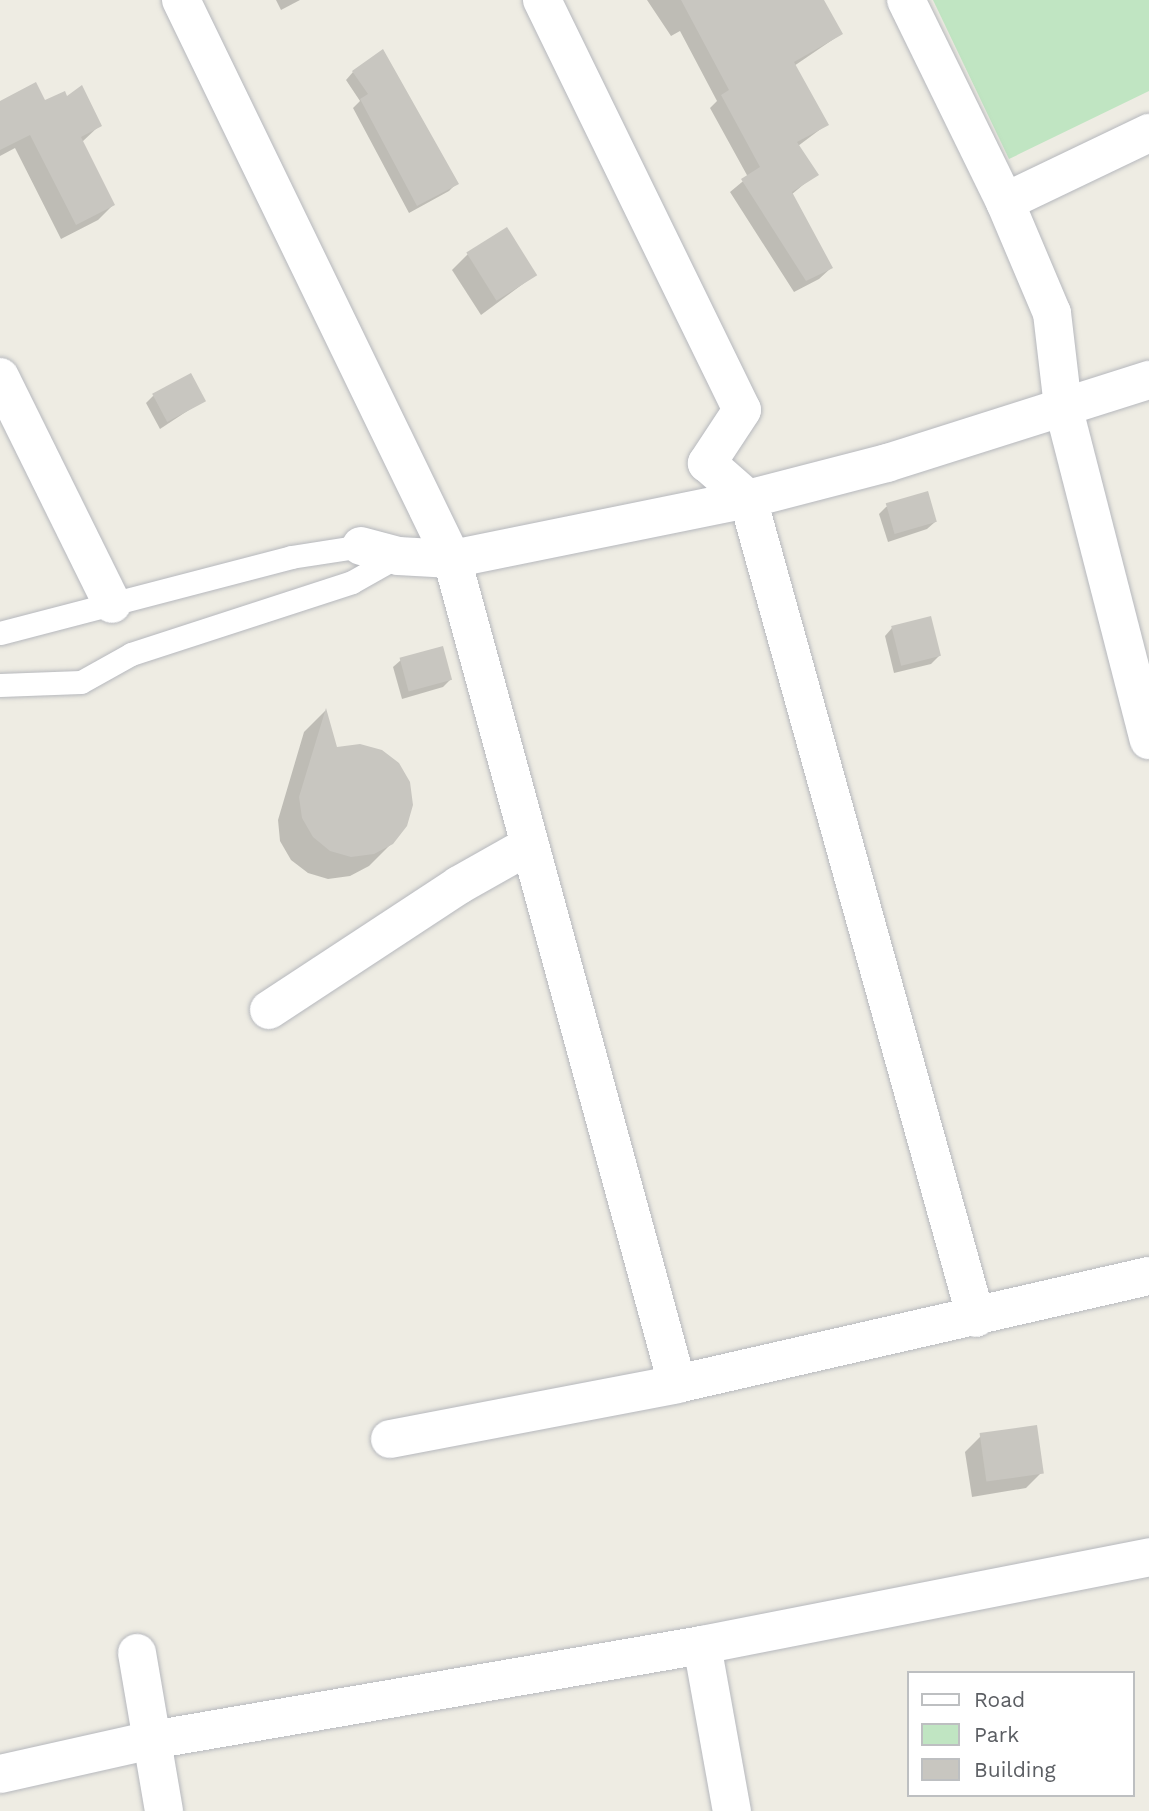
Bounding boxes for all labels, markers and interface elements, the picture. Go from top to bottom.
legend [908,1671,1135,1797]
text: Road [974,1687,1025,1712]
text: Park [974,1722,1019,1747]
text: Building [974,1757,1056,1782]

